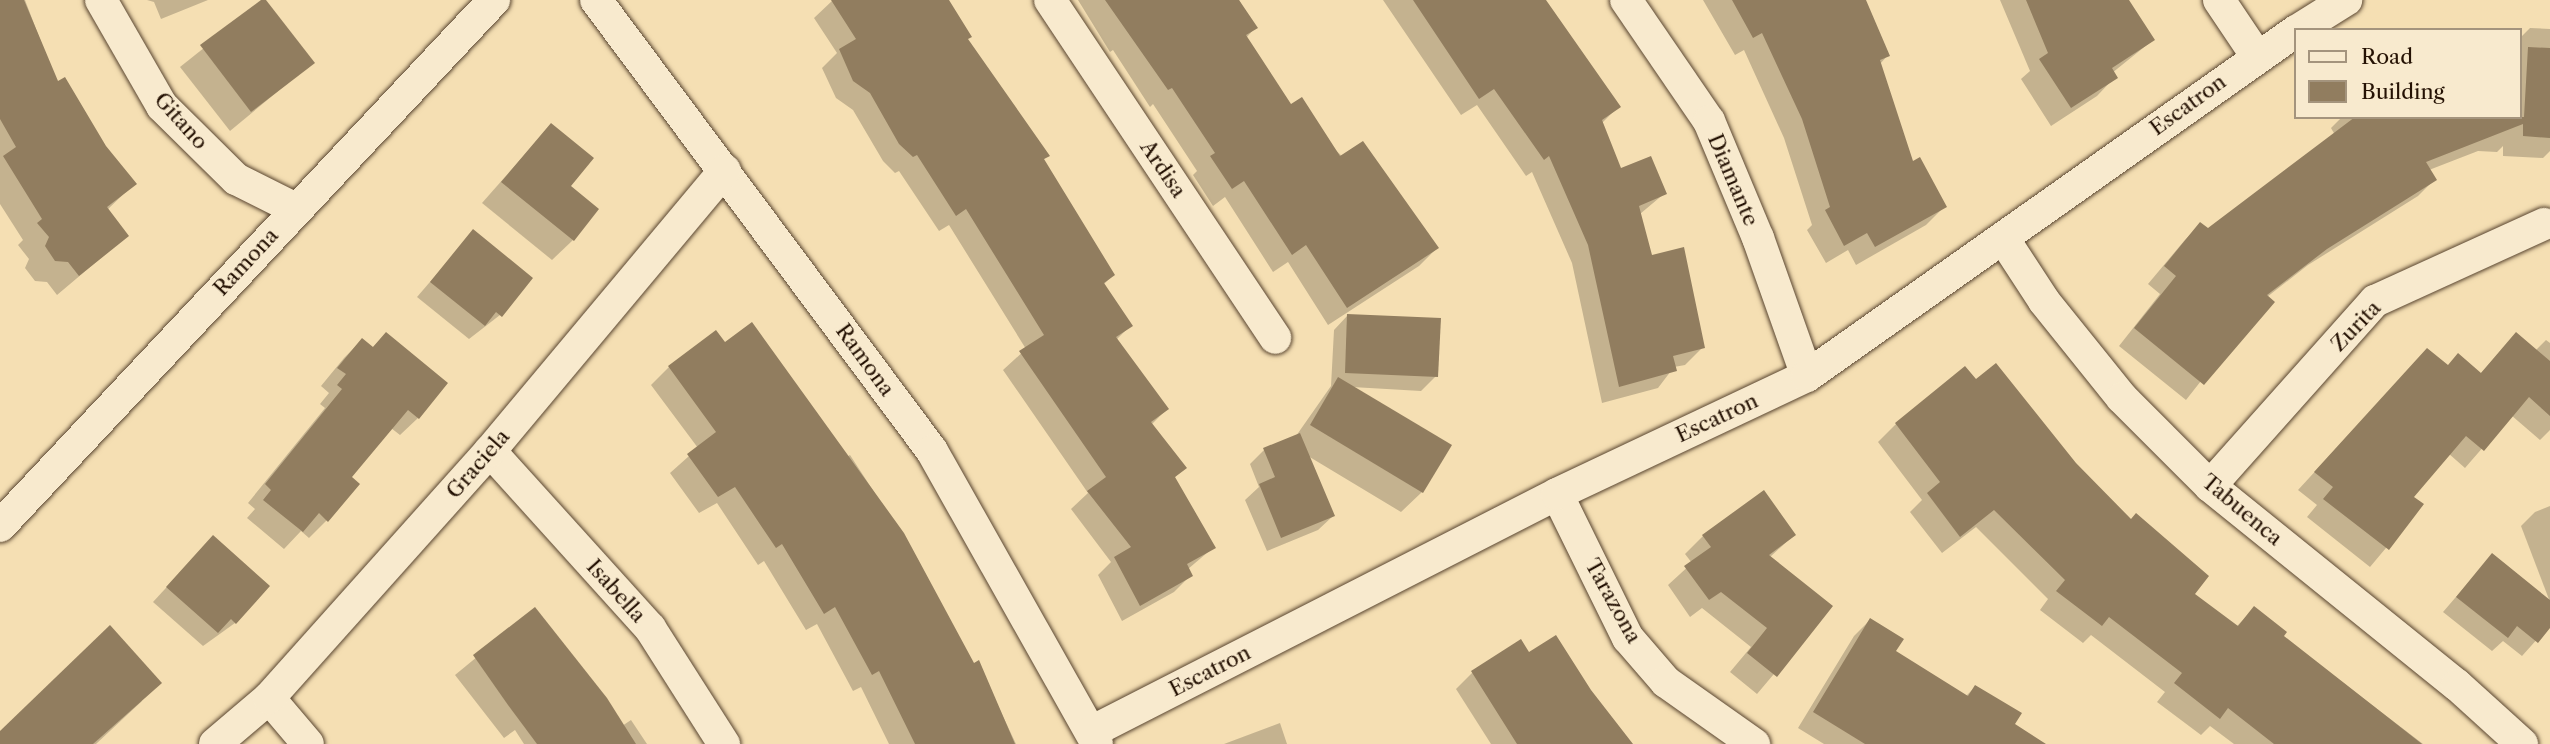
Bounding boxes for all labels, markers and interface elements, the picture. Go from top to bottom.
legend [2294,28,2522,119]
text: Road [2361,44,2413,69]
street label: Escatron [2145,69,2231,141]
text: Building [2361,79,2445,104]
street label: Gitano [149,87,213,155]
street label: Diamante [1702,130,1764,230]
street label: Ardisa [1135,136,1191,202]
street label: Ramona [208,223,284,301]
street label: Zurita [2326,295,2386,357]
street label: Ramona [830,319,900,401]
street label: Escatron [1672,388,1762,448]
street label: Graciela [441,424,515,504]
street label: Tabuenca [2197,469,2287,551]
street label: Isabella [581,554,651,628]
street label: Tarazona [1580,554,1646,648]
street label: Escatron [1165,640,1255,702]

